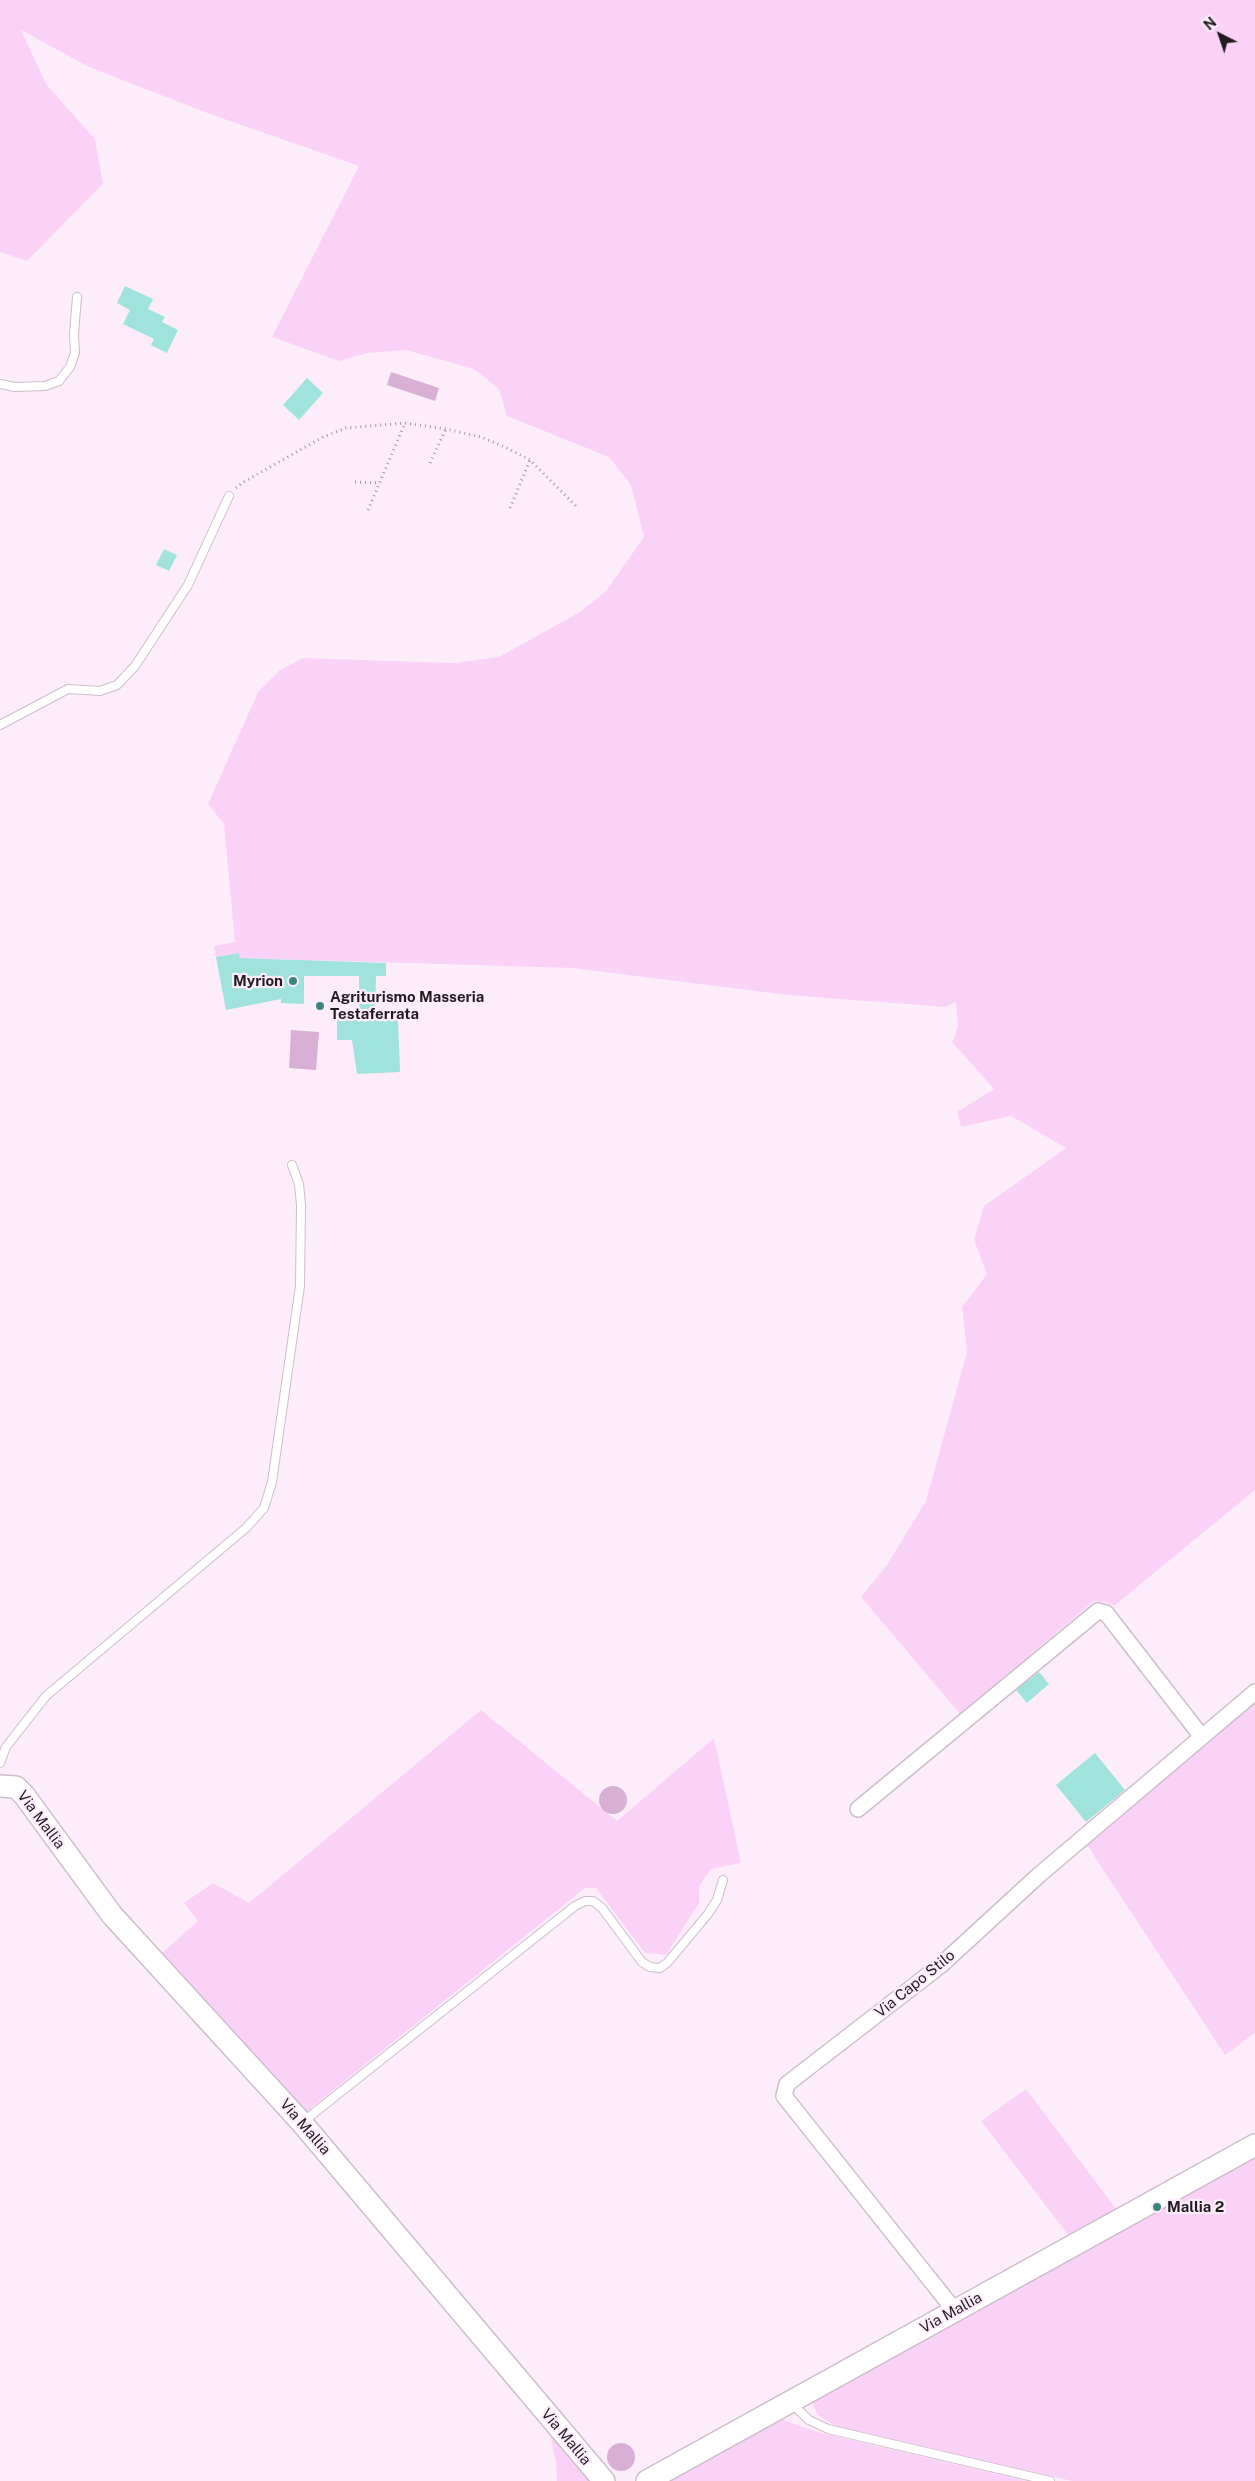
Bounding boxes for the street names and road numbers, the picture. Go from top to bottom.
street label: Via Mallia [13,1787,69,1853]
street label: Via Capo Stilo [872,1946,958,2022]
street label: Via Mallia [276,2095,334,2159]
street label: Via Mallia [917,2289,985,2337]
street label: Via Mallia [537,2405,595,2469]

